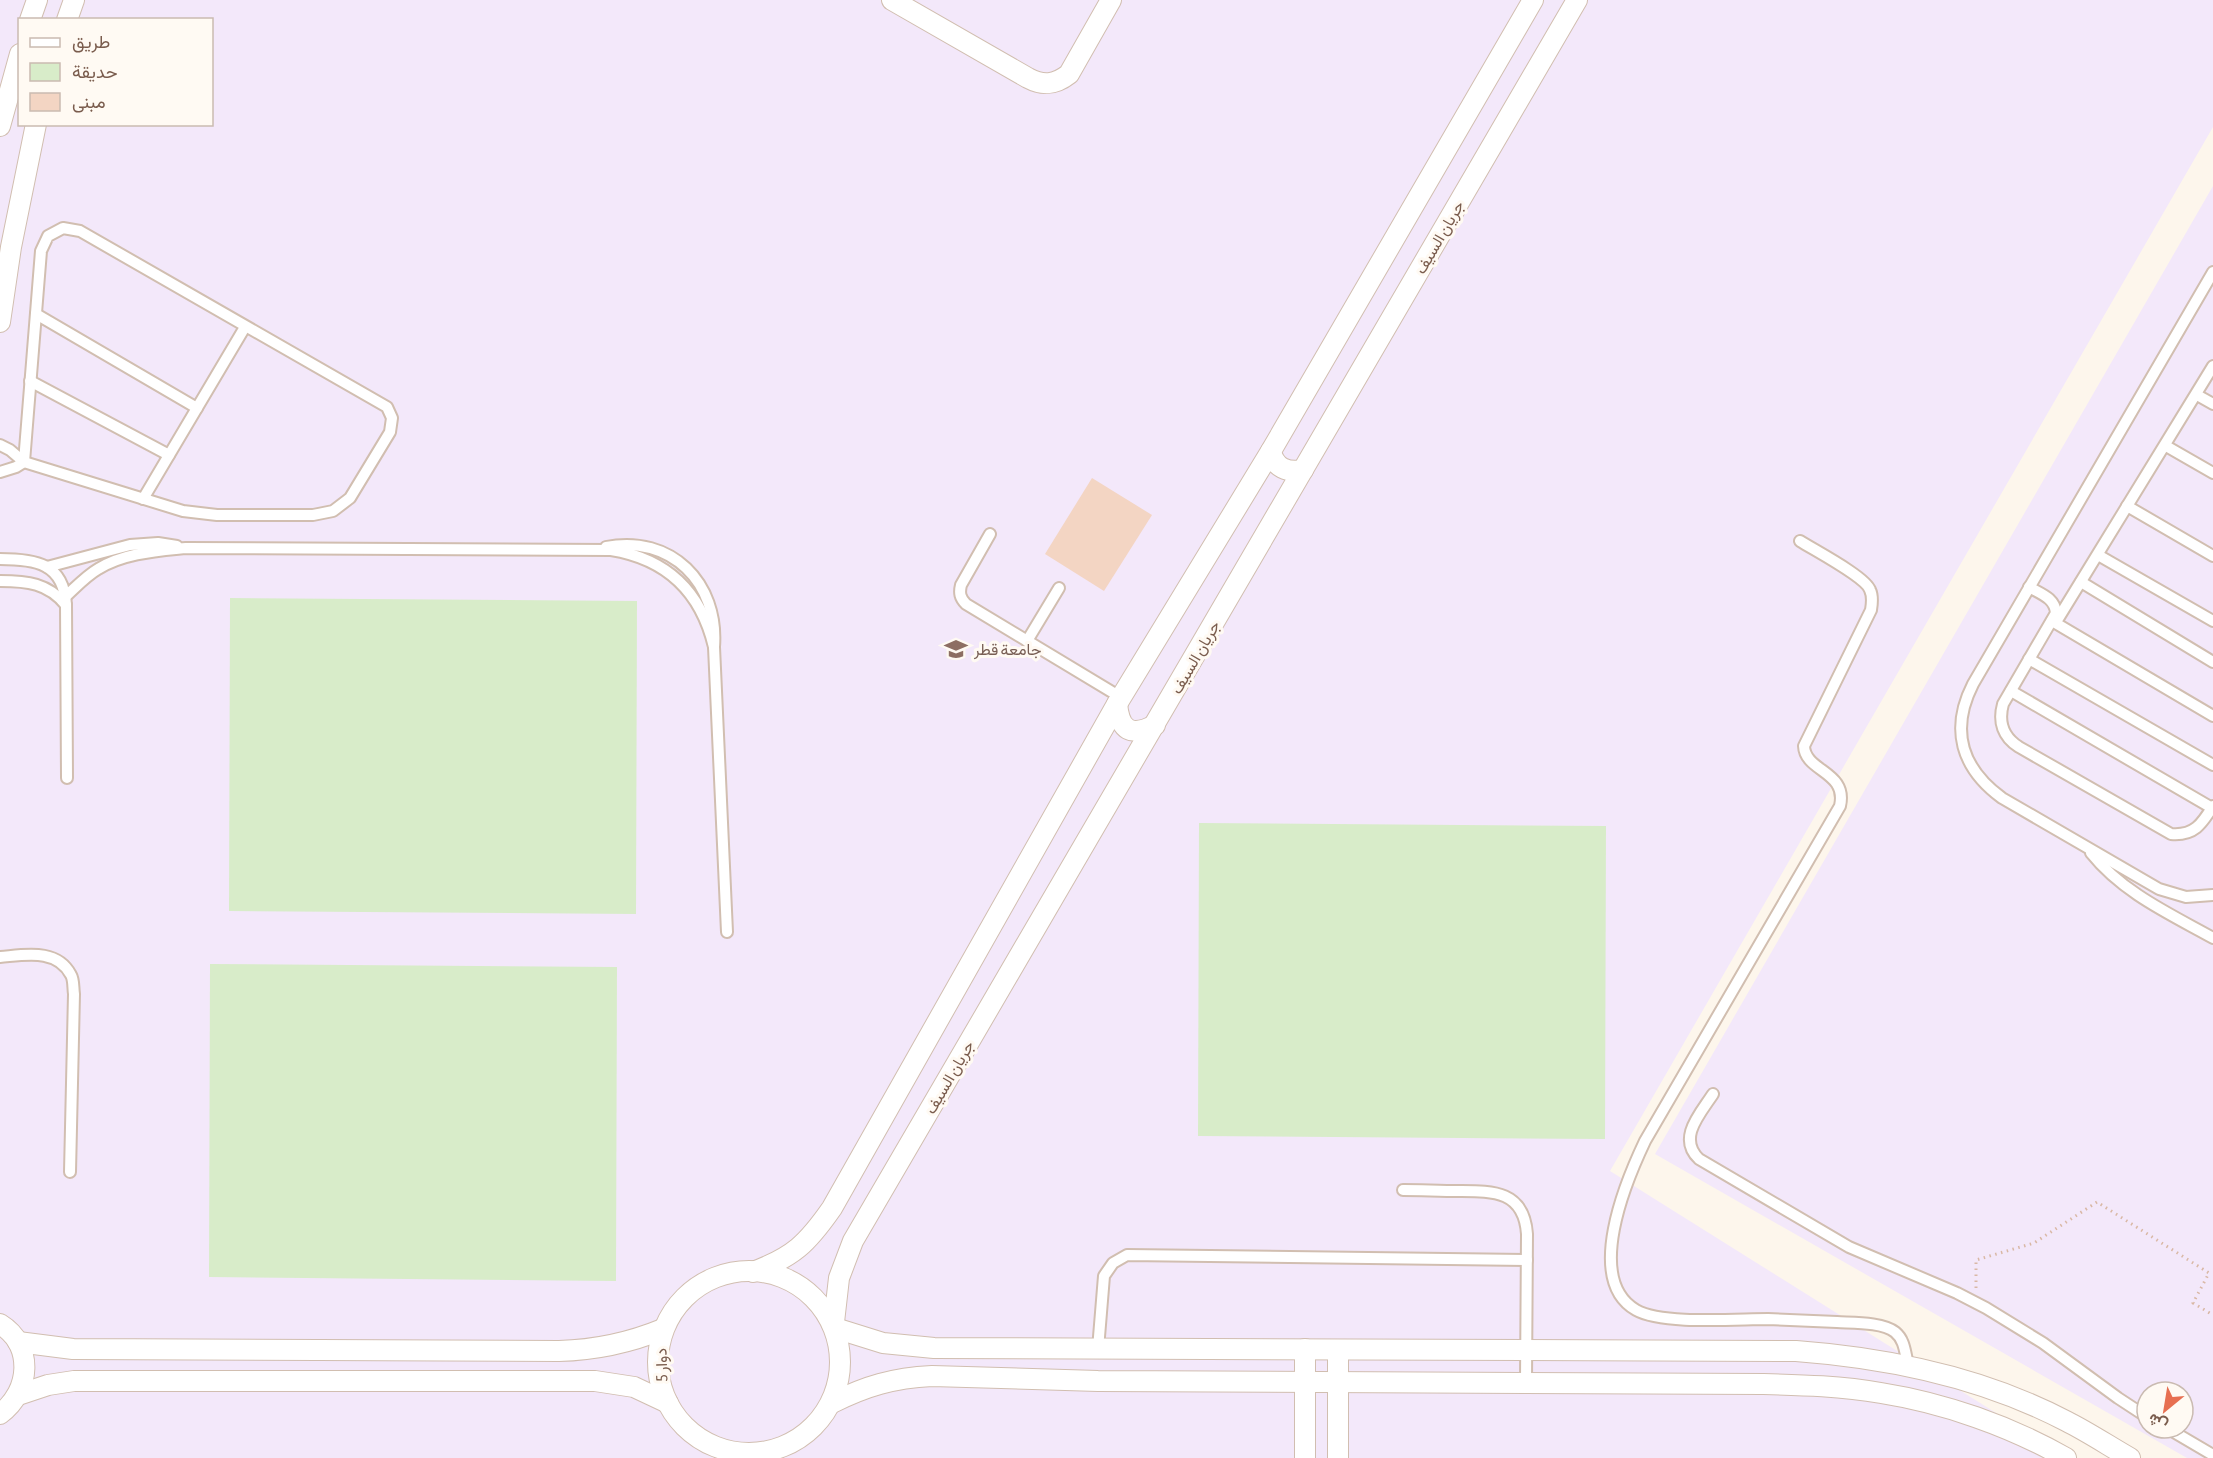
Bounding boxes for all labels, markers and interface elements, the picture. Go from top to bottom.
legend [18,18,213,126]
text: طريق [72,31,110,53]
text: حديقة [72,61,118,82]
text: مبنى [72,91,106,113]
street label: جريان السيف [1411,197,1469,278]
street label: جريان السيف [1167,617,1225,698]
school or university icon: جامعة قطر [943,636,969,662]
place label: جامعة قطر [973,640,1042,660]
street label: جريان السيف [921,1037,979,1118]
street label: دوار 5 [651,1348,673,1382]
north arrow [2135,1380,2195,1440]
text: ش [2145,1410,2171,1436]

